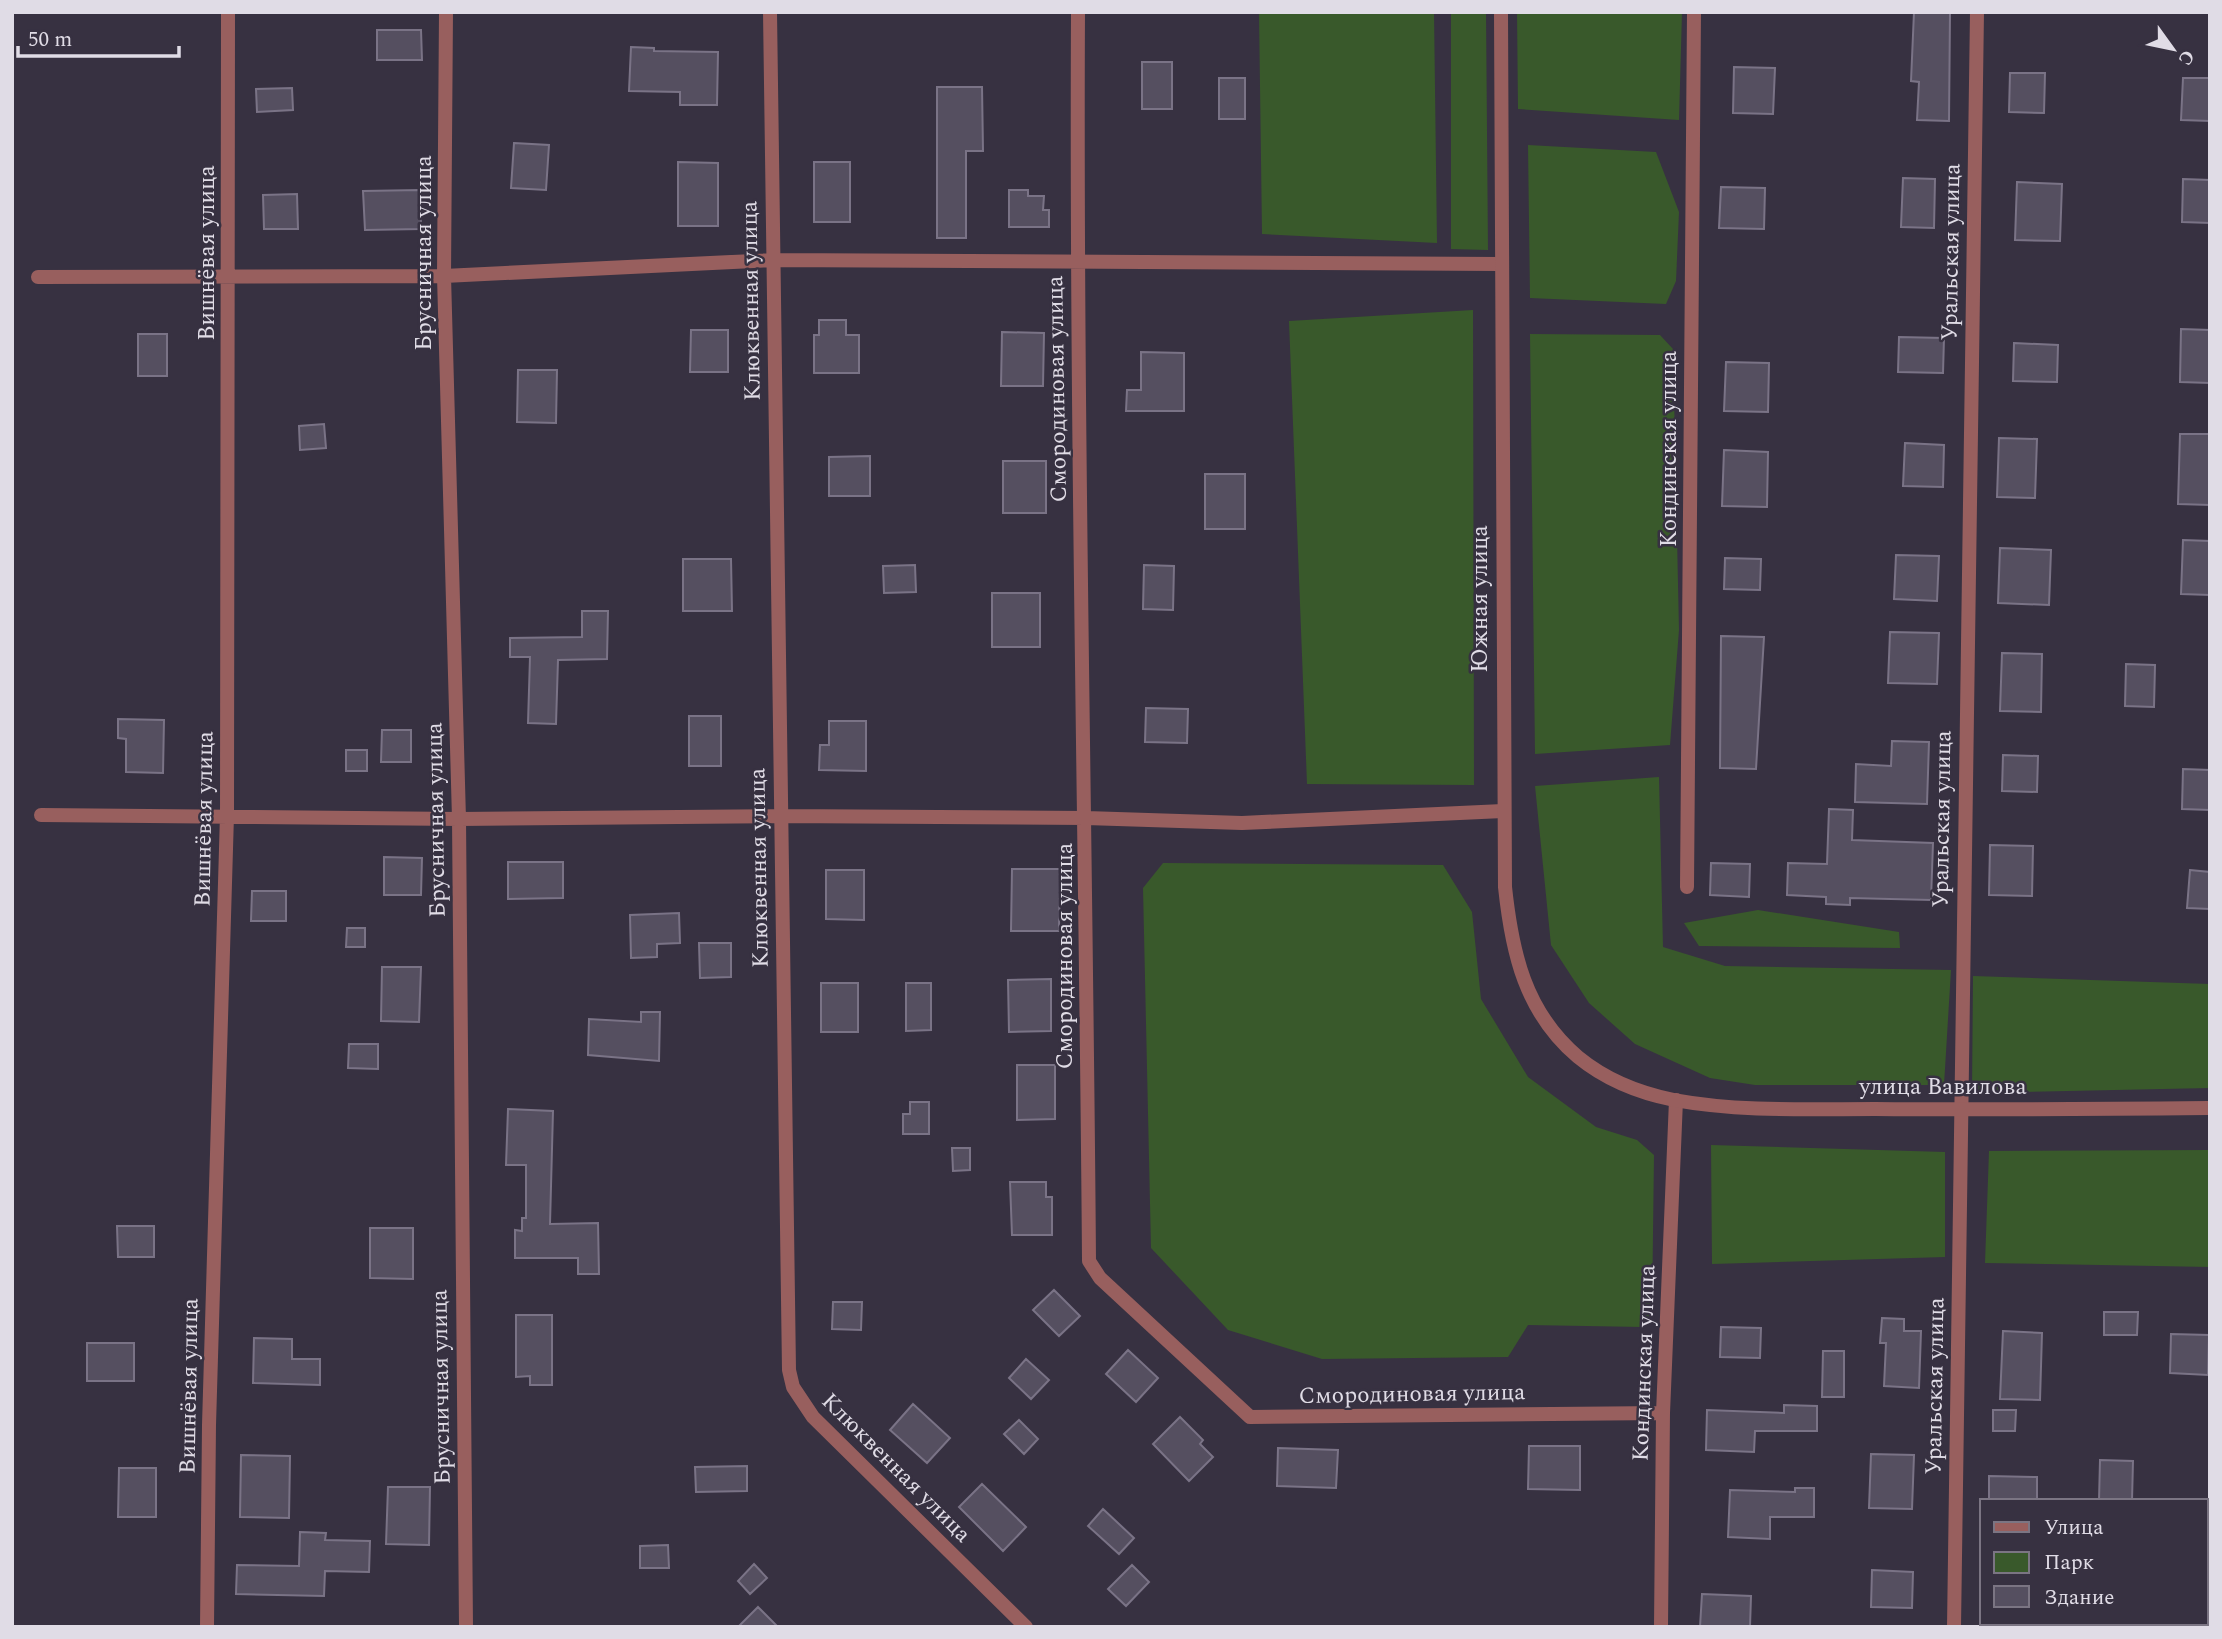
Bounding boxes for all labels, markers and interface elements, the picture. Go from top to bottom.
scale bar [18,14,178,58]
north arrow [2138,14,2208,84]
text: 50 m [28,24,72,56]
text: С [2170,44,2202,71]
street label: Брусничная улица [407,155,442,351]
street label: Уральская улица [1932,163,1971,341]
street label: Вишнёвая улица [190,165,225,341]
street label: Клюквенная улица [732,201,771,401]
street label: Смородиновая улица [1038,275,1077,503]
street label: Кондинская улица [1652,351,1687,547]
street label: Южная улица [1463,525,1498,673]
street label: Брусничная улица [417,722,456,918]
street label: Уральская улица [1923,730,1962,908]
street label: Вишнёвая улица [185,731,224,907]
street label: Клюквенная улица [740,768,779,968]
street label: Смородиновая улица [1048,843,1083,1069]
street label: улица Вавилова [1858,1070,2027,1105]
street label: Кондинская улица [1624,1264,1665,1462]
street label: Брусничная улица [422,1289,461,1485]
street label: Уральская улица [1916,1297,1955,1475]
street label: Вишнёвая улица [170,1298,209,1474]
street label: Смородиновая улица [1298,1375,1526,1414]
street label: Клюквенная улица [813,1385,979,1551]
legend [1980,1499,2208,1625]
text: Улица [2044,1512,2104,1544]
text: Парк [2044,1547,2095,1579]
text: Здание [2044,1582,2114,1614]

